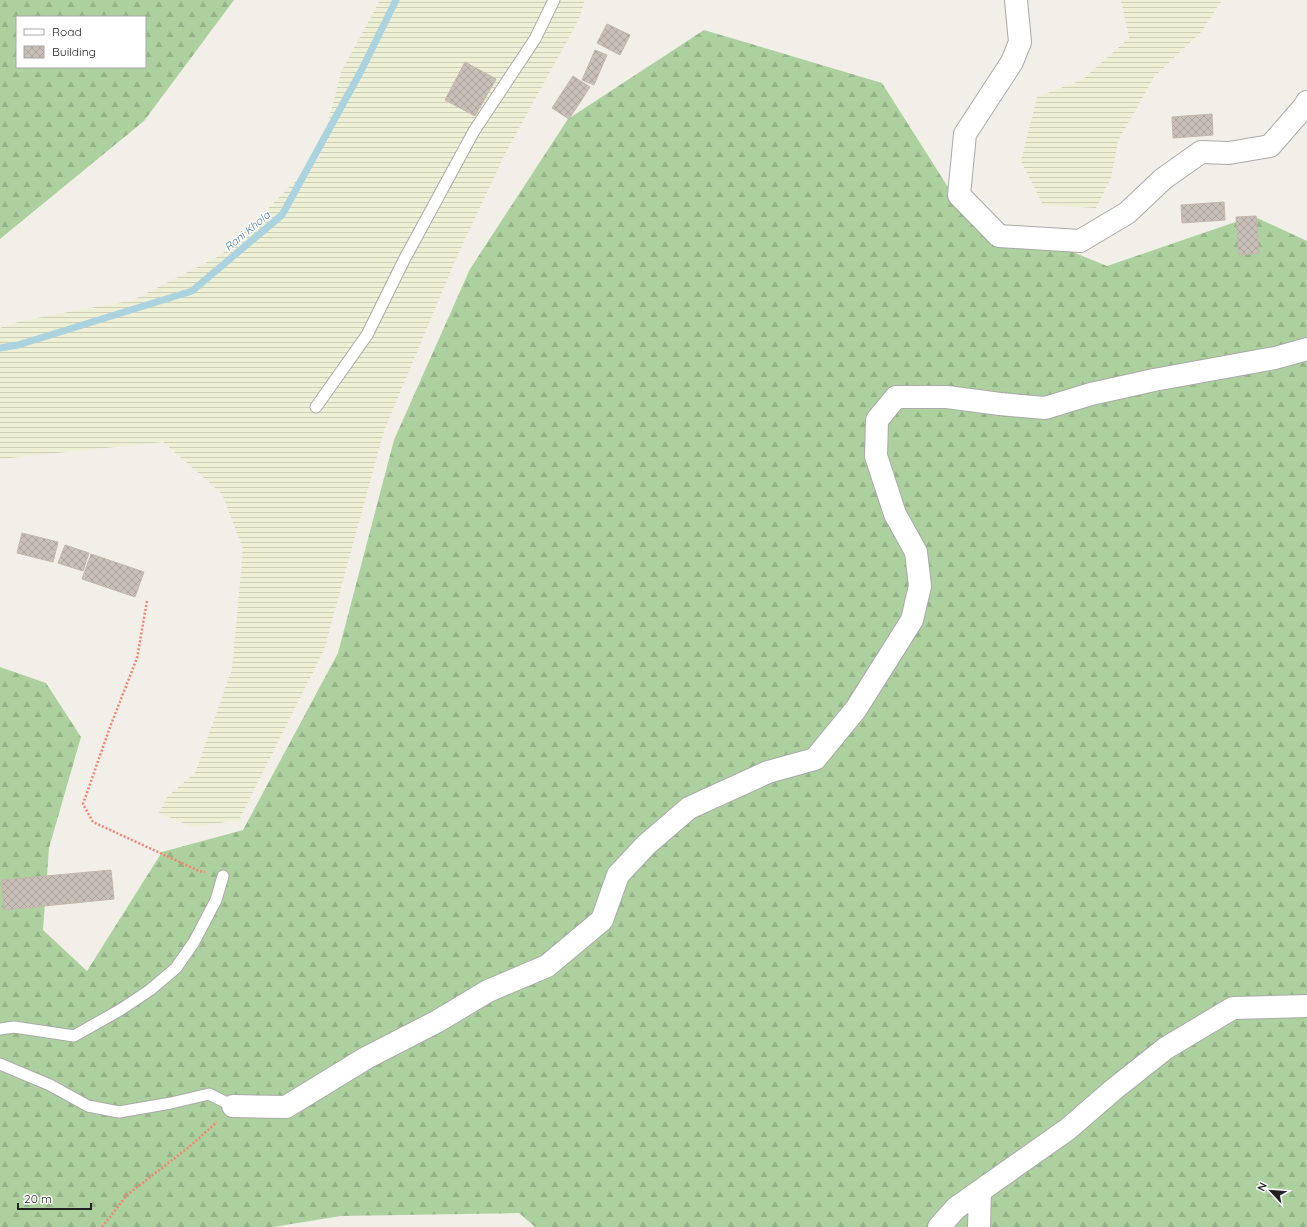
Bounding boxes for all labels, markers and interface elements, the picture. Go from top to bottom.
legend [16,16,146,68]
text: Road [52,24,82,39]
text: Building [52,44,96,59]
water label: Rani Khola [221,207,274,254]
north arrow [1251,1171,1291,1211]
text: N [1254,1180,1270,1193]
scale bar [18,1185,91,1211]
text: 20 m [24,1191,52,1206]

